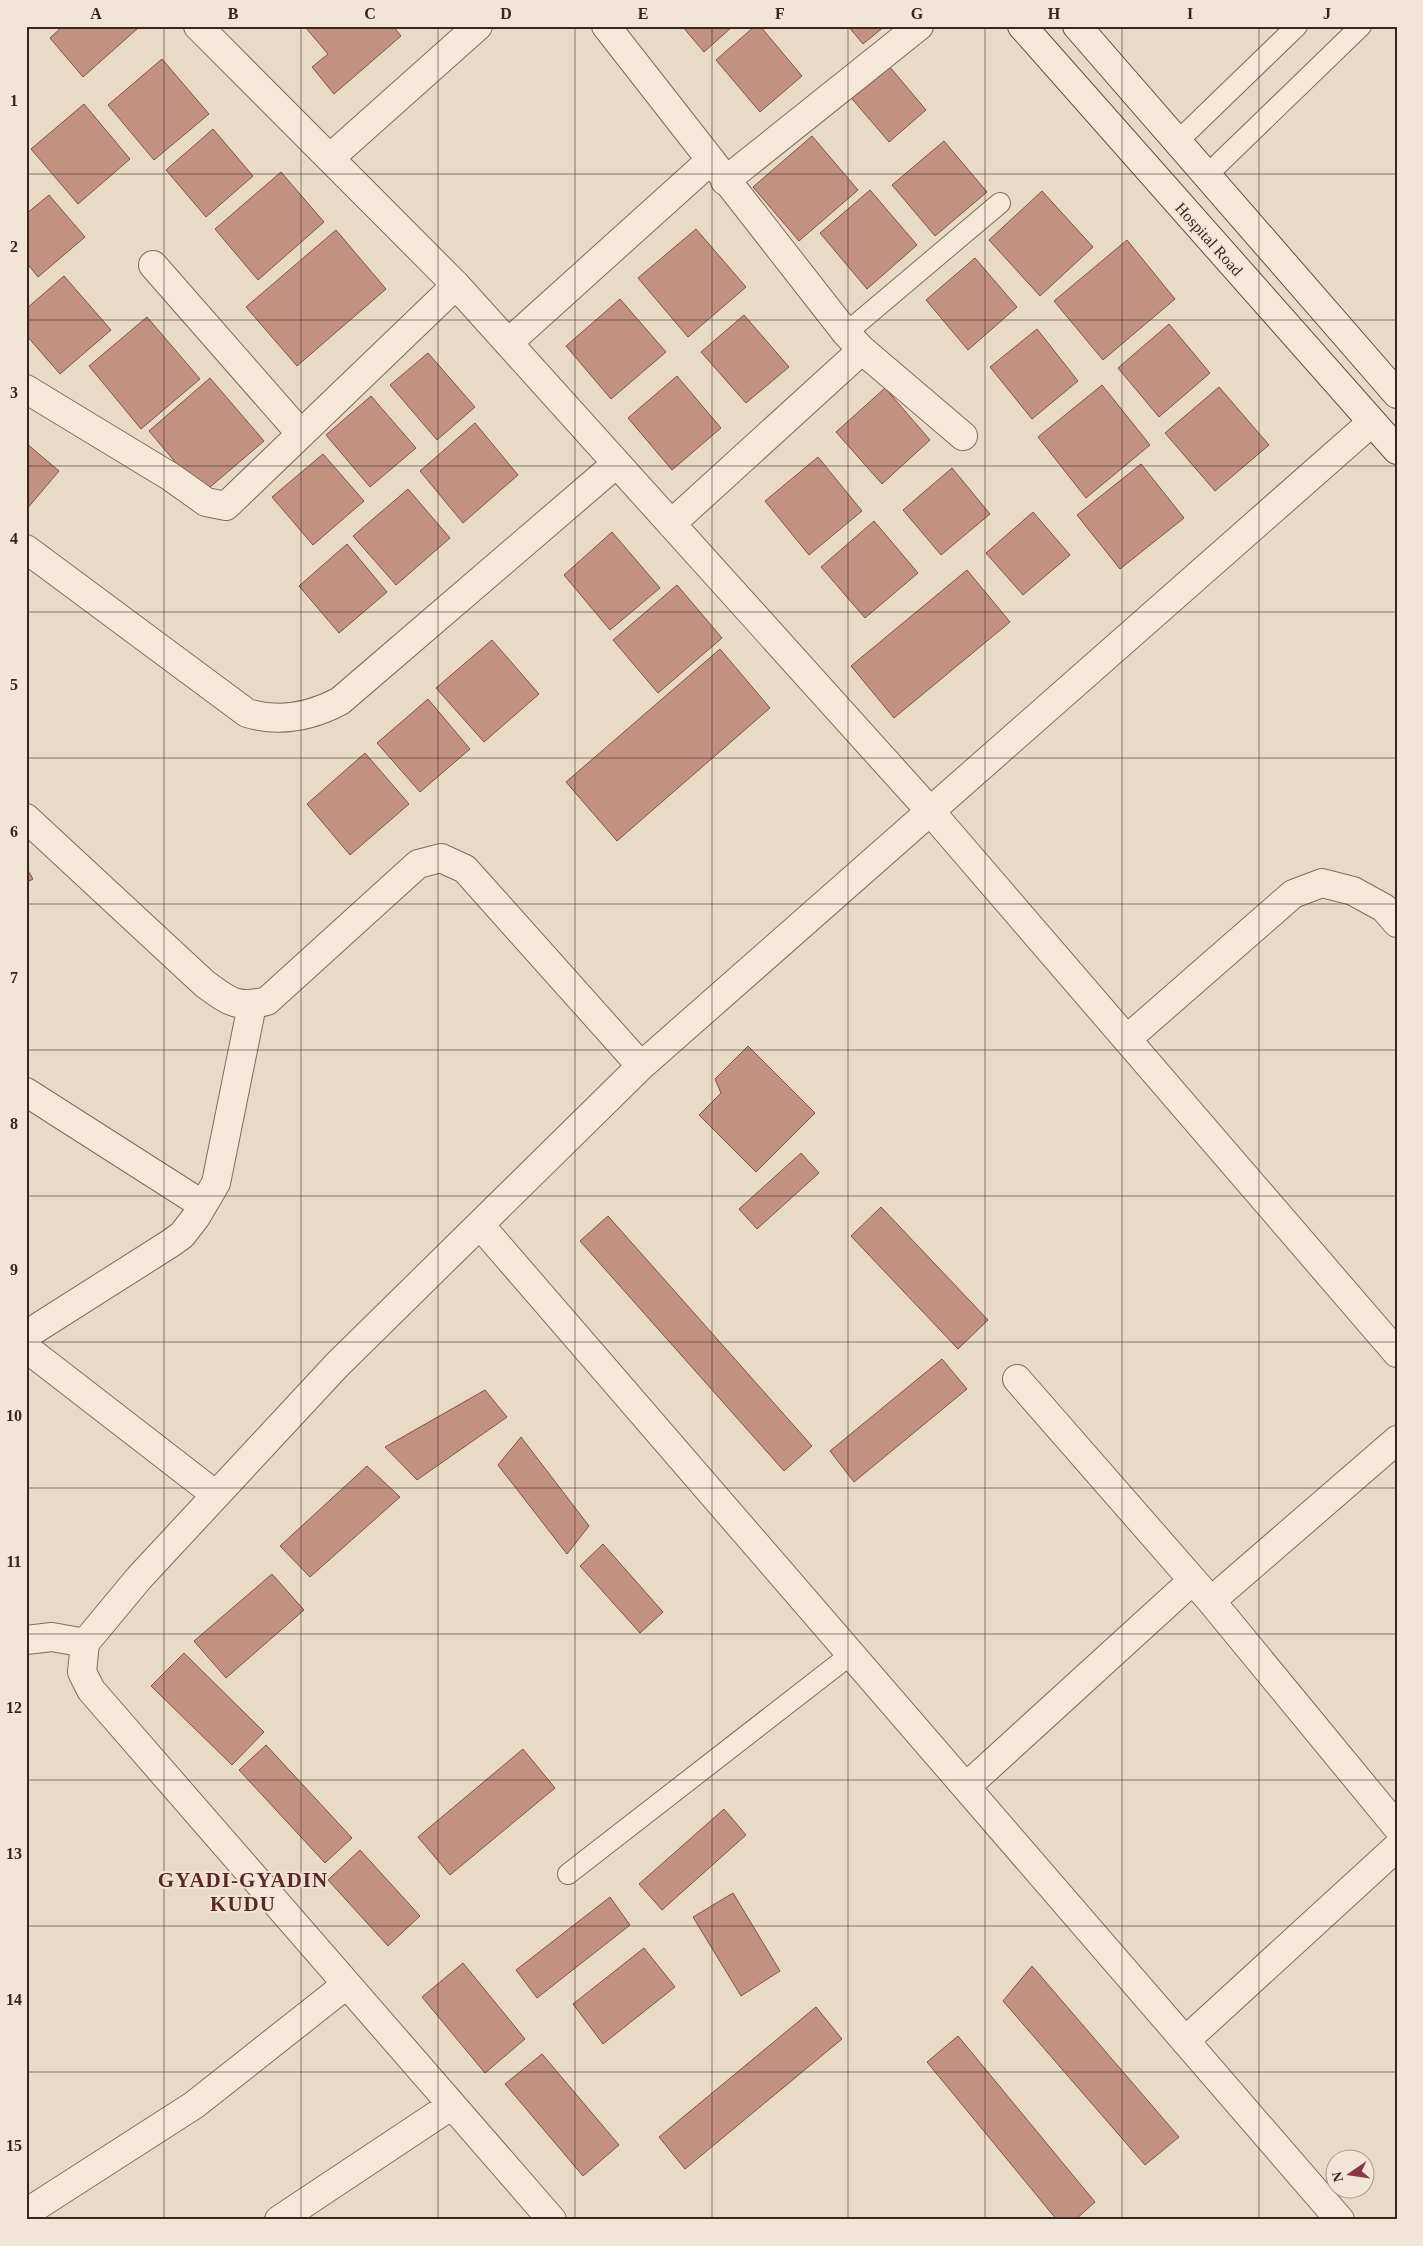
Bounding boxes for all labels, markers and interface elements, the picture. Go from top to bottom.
text: A [90,5,102,22]
text: B [228,5,239,22]
text: C [364,5,376,22]
text: D [500,5,512,22]
text: E [638,5,648,22]
text: F [775,5,785,22]
text: G [911,5,924,22]
text: H [1048,5,1061,22]
text: I [1187,5,1193,22]
text: J [1323,5,1331,22]
text: 1 [10,92,18,109]
street label: Hospital Road [1171,199,1246,280]
text: 2 [10,238,18,255]
text: 3 [10,384,18,401]
text: 4 [10,530,18,547]
text: 5 [10,676,18,693]
text: 6 [10,823,18,840]
text: 7 [10,969,18,986]
text: 8 [10,1115,18,1132]
text: 9 [10,1261,18,1278]
text: 10 [6,1407,22,1424]
text: 11 [6,1553,22,1570]
text: 12 [6,1699,22,1716]
text: 13 [6,1845,22,1862]
district label: GYADI-GYADIN KUDU [158,1868,328,1916]
text: 14 [6,1991,22,2008]
text: 15 [6,2137,22,2154]
north arrow [1326,2148,1376,2198]
text: N [1329,2170,1346,2183]

